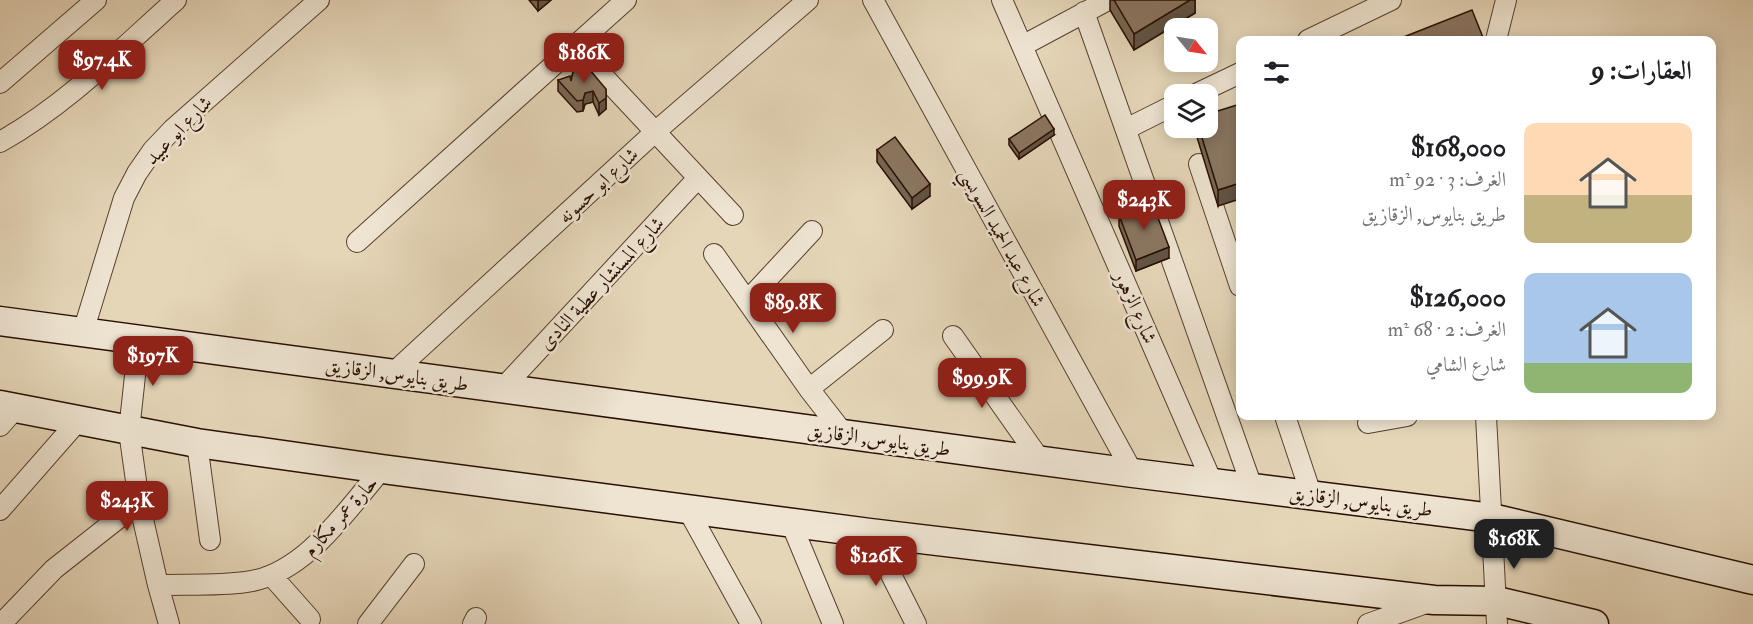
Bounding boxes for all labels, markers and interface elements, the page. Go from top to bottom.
north arrow [1164,18,1218,72]
map controls [1164,18,1218,138]
pin: $186K [542,33,626,84]
pin: $97.4K [53,40,151,91]
text: $186K [558,40,610,65]
text: $97.4K [72,47,132,72]
text: العقارات: 9 [1591,55,1692,87]
icon: filters [1260,56,1293,89]
button: layers [1164,84,1218,138]
street label: شارع ابو عبيد [139,90,221,174]
text: $168,000 [1411,132,1506,164]
street label: شارع ابو حسونه [553,142,647,233]
icon: home [1572,147,1644,219]
street label: شارع عبد الحميد السويسي [949,163,1051,314]
text: الغرف: 3 · 92 m² [1389,167,1506,192]
pin: $243K [1102,180,1186,231]
text: $243K [1117,187,1171,212]
text: طريق بنايوس, الزقازيق [1361,202,1506,227]
street label: شارع المستشار عطية النادى [533,211,673,359]
street label: شارع الزهور [1103,265,1163,350]
text: $126,000 [1410,282,1506,314]
pin: $89.8K [744,283,842,334]
text: $89.8K [764,290,822,315]
icon: home [1572,297,1644,369]
text: الغرف: 2 · 68 m² [1388,317,1506,342]
pin: $197K [111,336,195,387]
text: $197K [127,343,179,368]
street label: طريق بنايوس, الزقازيق [324,352,470,397]
text: شارع الشامي [1426,352,1506,377]
pin: $99.9K [933,358,1031,409]
text: $99.9K [952,365,1012,390]
street label: طريق بنايوس, الزقازيق [806,417,952,462]
street label: حارة عمر مكارم [297,471,387,565]
street label: طريق بنايوس, الزقازيق [1288,480,1434,523]
pin: $243K [85,481,169,532]
text: $243K [100,488,154,513]
pin: $168K [1472,519,1556,570]
text: $168K [1488,526,1540,551]
pin: $126K [834,536,918,587]
text: $126K [850,543,902,568]

